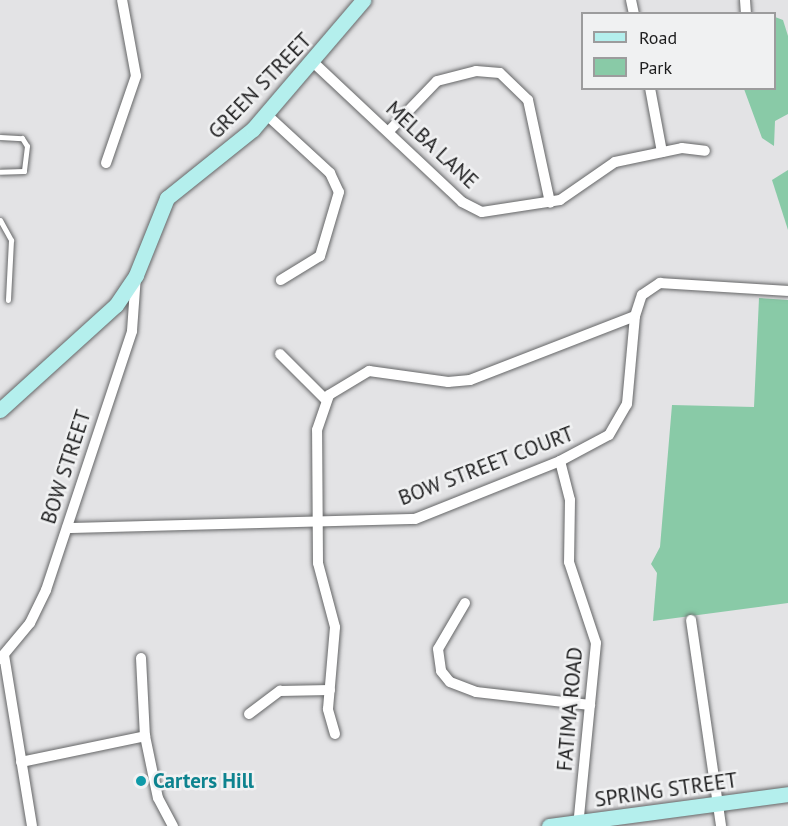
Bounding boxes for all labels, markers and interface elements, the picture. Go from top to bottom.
legend [581,12,776,90]
text: Road [639,26,677,49]
street label: GREEN STREET [203,28,317,144]
text: Park [639,56,672,79]
street label: MELBA LANE [380,96,484,194]
street label: BOW STREET [36,407,96,527]
street label: BOW STREET COURT [394,421,578,511]
street label: FATIMA ROAD [552,645,588,773]
place label: Carters Hill [153,768,254,794]
street label: SPRING STREET [593,768,739,812]
marker: Carters Hill [134,774,148,788]

